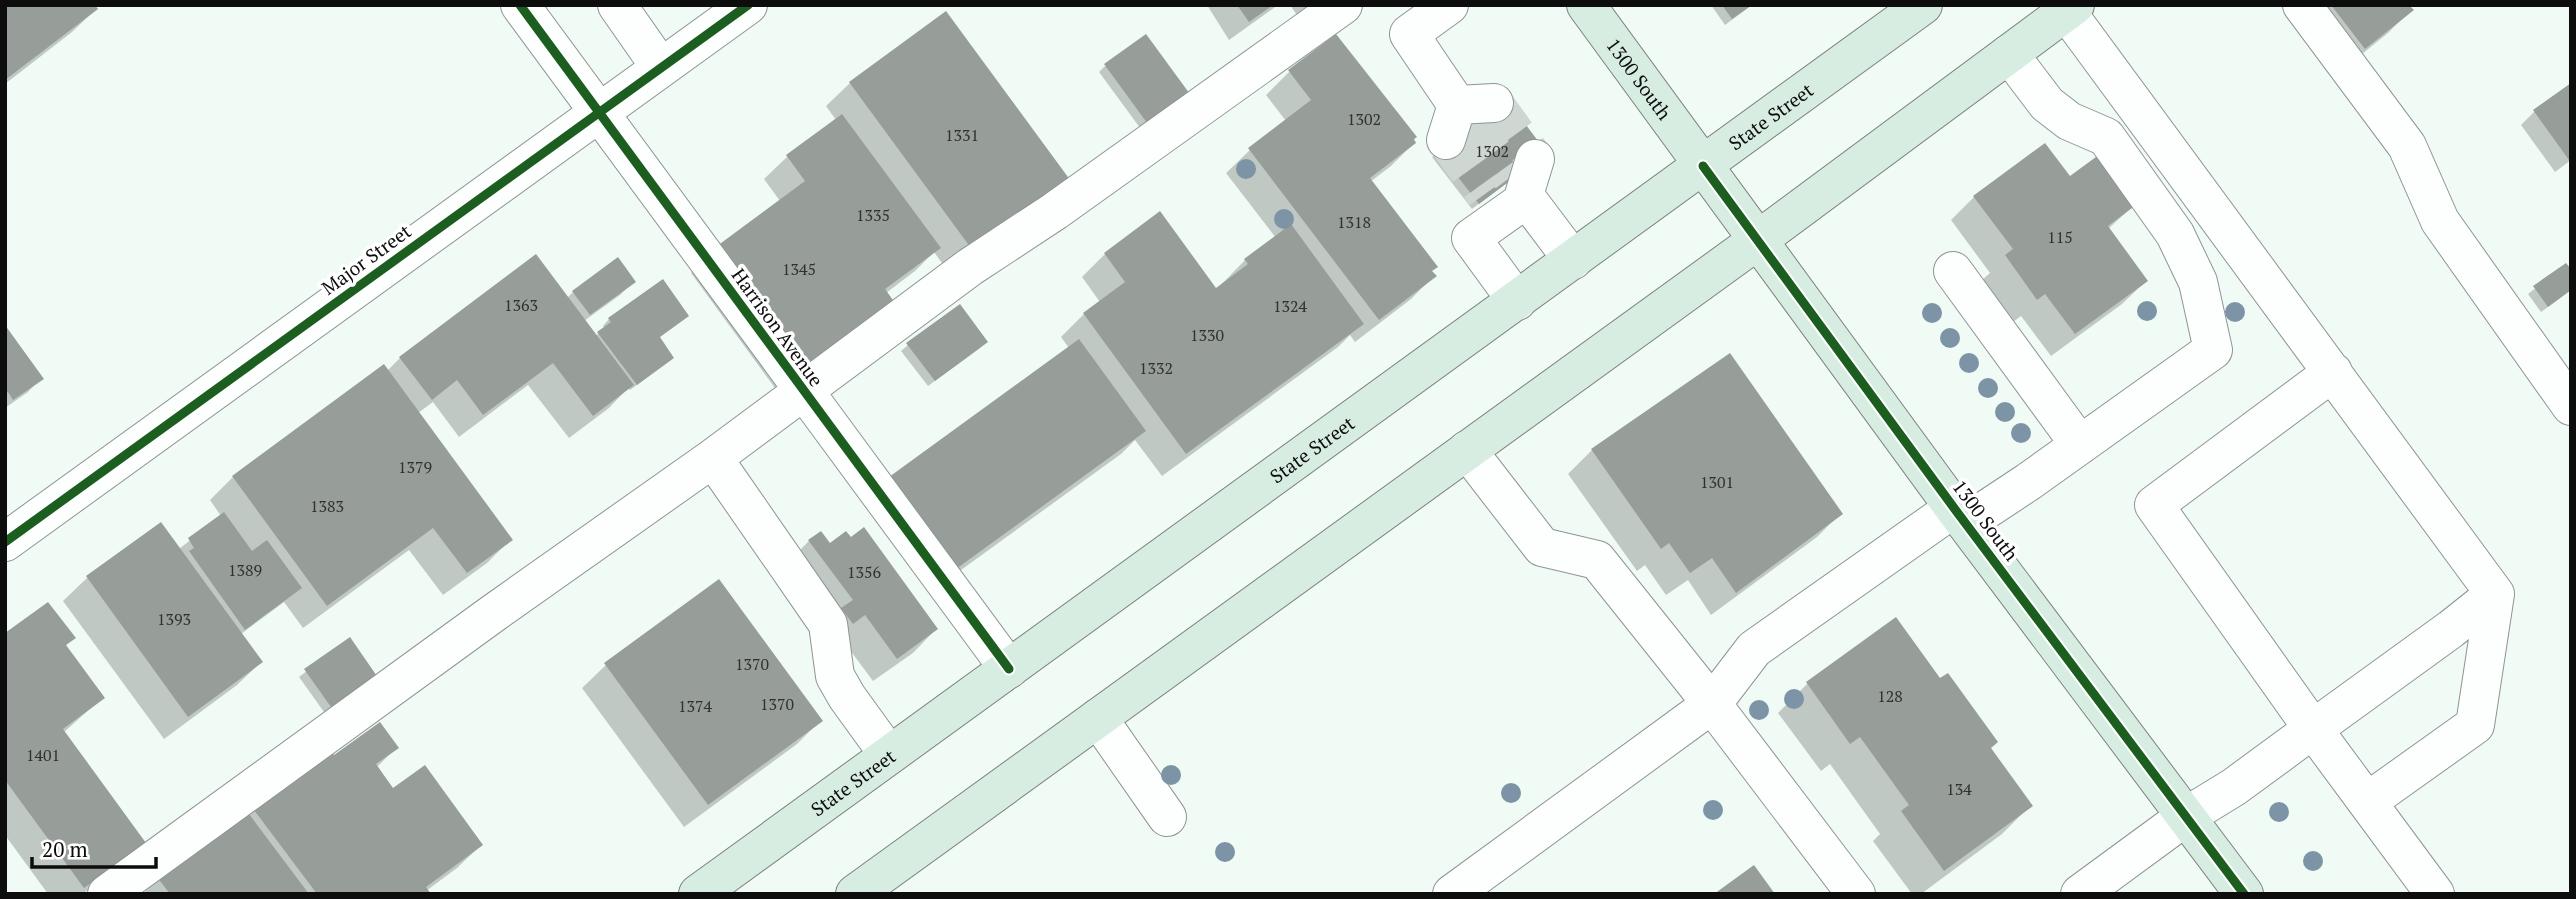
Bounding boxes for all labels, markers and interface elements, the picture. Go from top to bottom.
street label: 1300 South [1602,33,1678,124]
street label: State Street [1723,77,1818,155]
house number: 1302 [1347,108,1381,130]
house number: 1331 [945,124,979,146]
house number: 1302 [1475,140,1509,162]
house number: 1335 [856,204,890,226]
house number: 1318 [1337,211,1371,233]
street label: Major Street [316,218,416,300]
house number: 115 [2047,226,2073,248]
house number: 1345 [782,258,816,280]
street label: Harrison Avenue [727,263,829,391]
house number: 1363 [504,294,538,316]
house number: 1324 [1273,295,1308,317]
house number: 1330 [1190,324,1224,346]
house number: 1332 [1139,357,1173,379]
street label: State Street [1264,410,1359,488]
house number: 1379 [398,456,432,478]
house number: 1301 [1700,471,1734,493]
street label: 1300 South [1947,475,2025,565]
house number: 1383 [310,495,344,517]
house number: 1389 [228,559,262,581]
house number: 1356 [847,561,882,583]
house number: 1393 [157,608,191,630]
house number: 1370 [735,653,769,675]
house number: 128 [1877,685,1903,707]
house number: 1370 [760,693,794,715]
house number: 1374 [678,695,713,717]
street label: State Street [805,743,900,821]
house number: 1401 [26,744,60,766]
house number: 134 [1946,778,1972,800]
scale bar [32,825,156,869]
text: 20 m [42,835,88,863]

